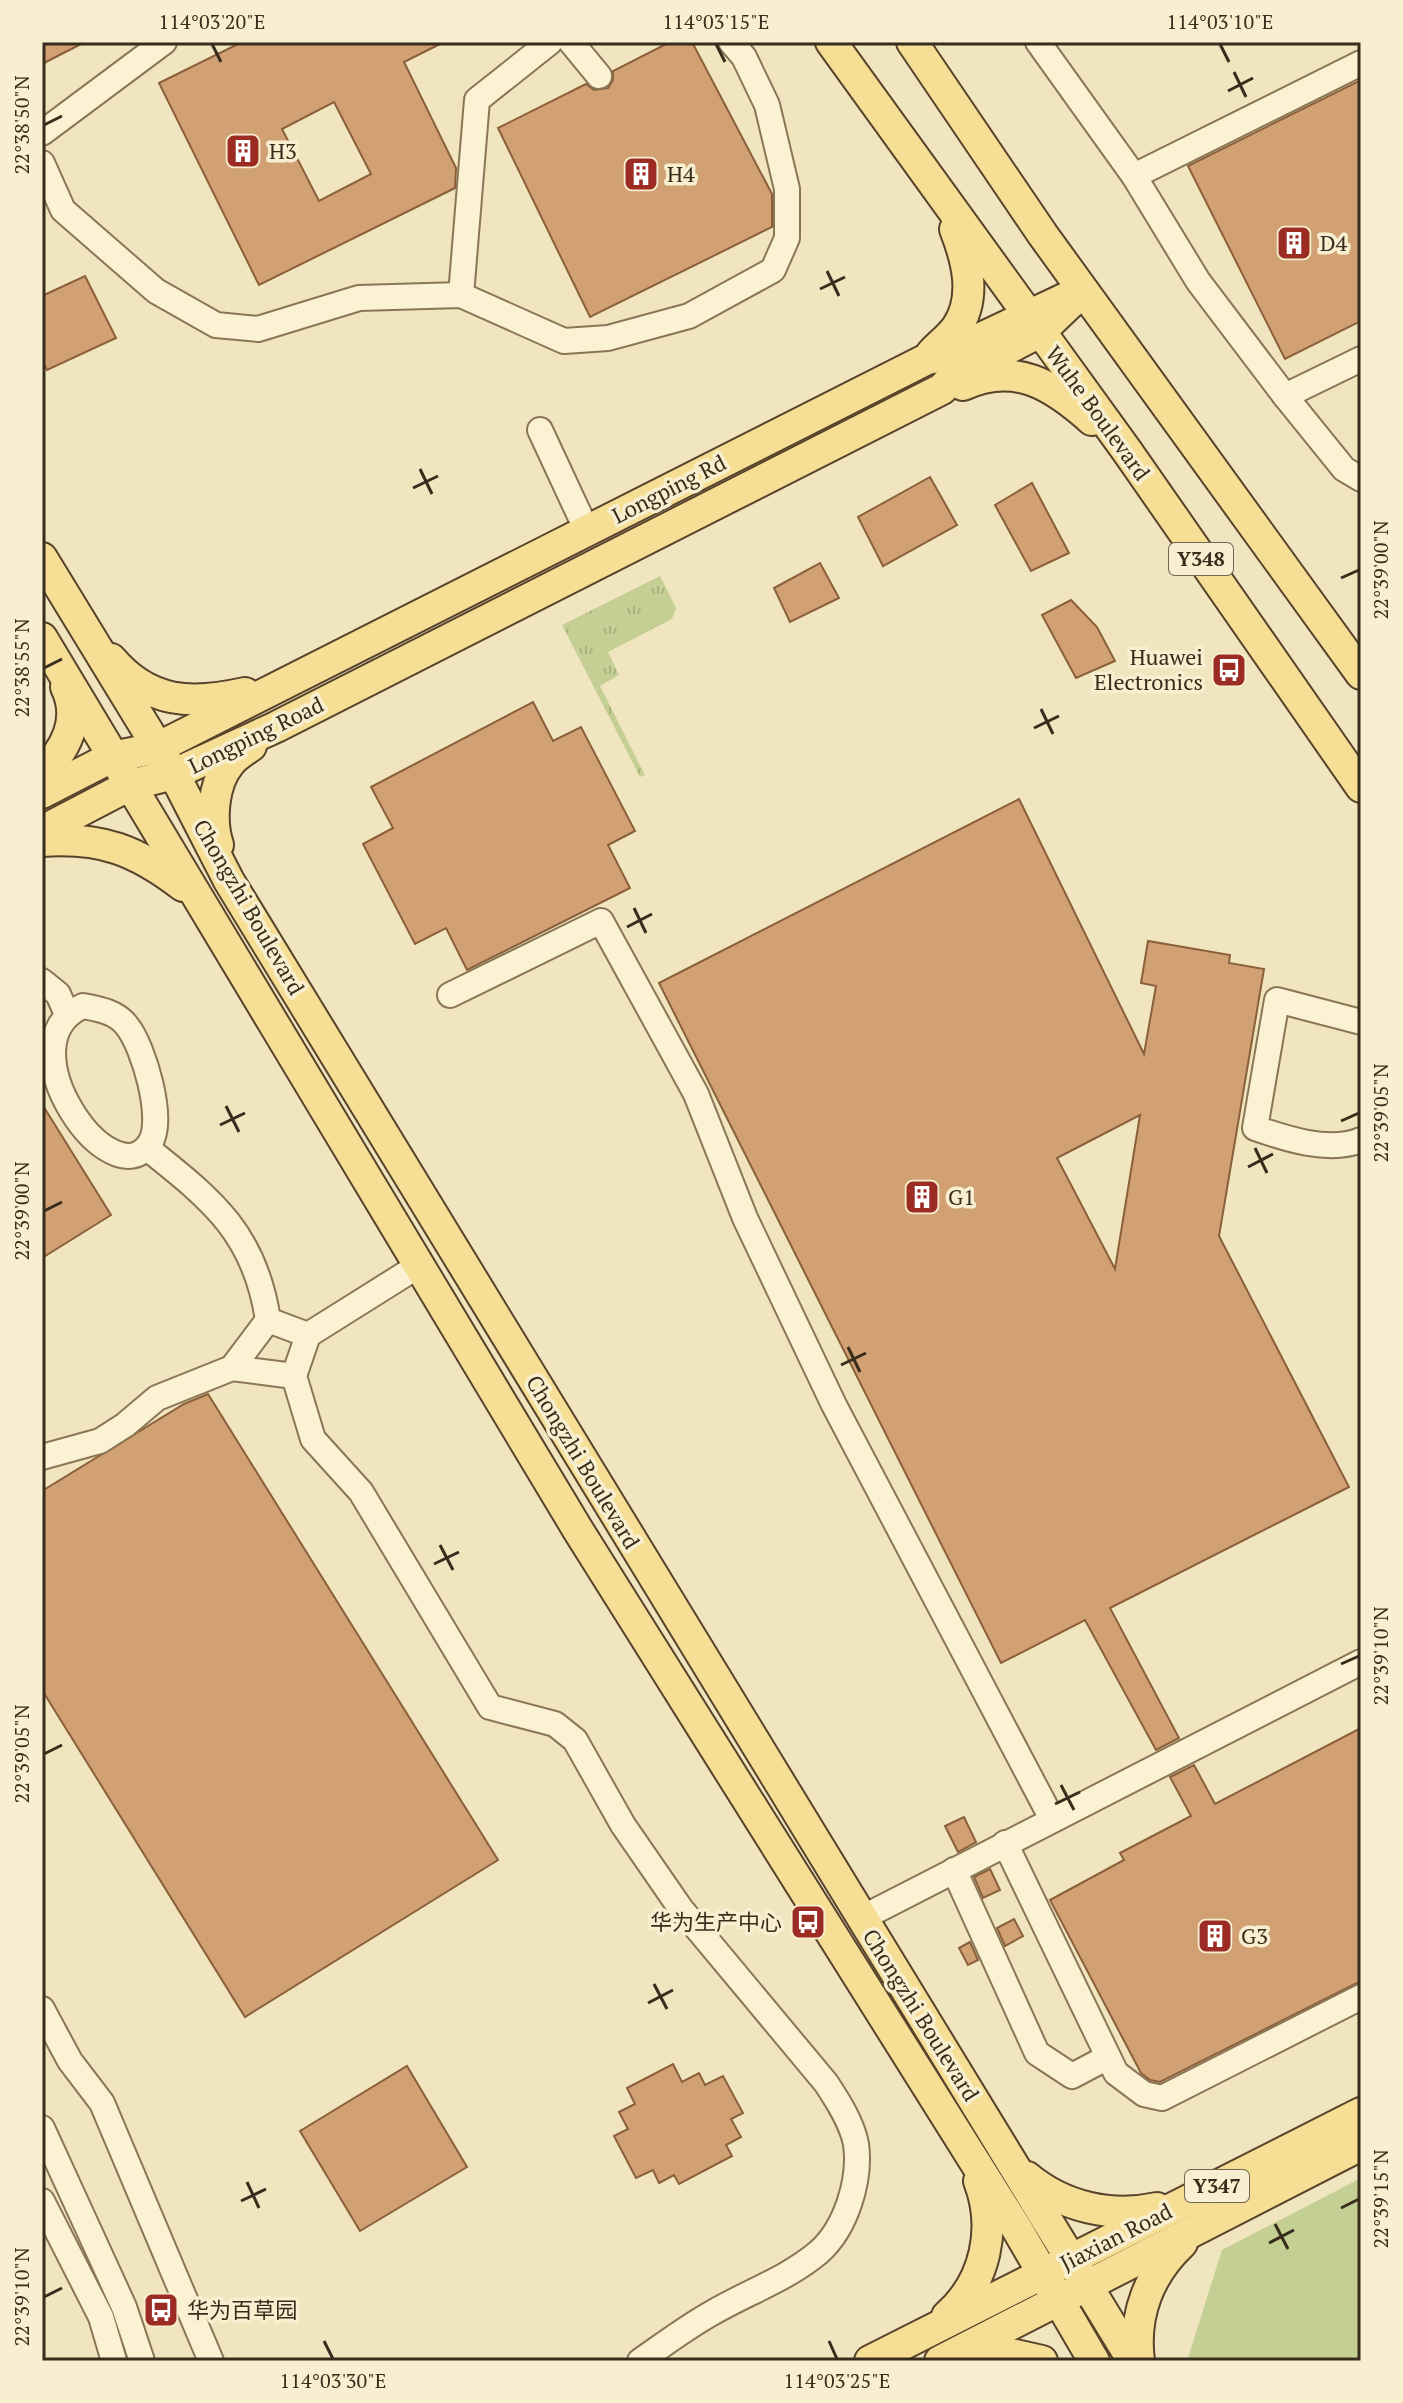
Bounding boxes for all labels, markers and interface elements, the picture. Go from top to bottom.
text: 114°03'20"E [159,8,265,35]
text: 114°03'15"E [663,8,769,35]
text: 114°03'10"E [1167,8,1273,35]
text: 22°38'50"N [8,75,35,175]
building icon: H3 [224,132,262,170]
place label: H3 [269,136,297,165]
building icon: H4 [622,155,660,193]
place label: H4 [667,159,695,188]
building icon: D4 [1275,224,1313,262]
place label: D4 [1320,228,1348,257]
street label: Wuhe Boulevard [1040,340,1157,486]
street label: Longping Rd [607,447,731,530]
text: 22°39'00"N [1367,520,1394,620]
road number: Y348 [1169,543,1233,575]
text: 22°38'55"N [8,618,35,718]
place label: Huawei Electronics [1094,642,1203,696]
bus stop icon: Huawei Electronics [1210,651,1248,689]
street label: Longping Road [183,689,328,780]
street label: Chongzhi Boulevard [187,814,312,1000]
text: 22°39'05"N [1367,1063,1394,1163]
text: 22°39'00"N [8,1161,35,1261]
building icon: G1 [903,1178,941,1216]
place label: G1 [948,1182,975,1211]
street label: Chongzhi Boulevard [520,1369,647,1554]
text: 22°39'10"N [1367,1606,1394,1706]
text: 22°39'05"N [8,1704,35,1804]
bus stop icon: 华为生产中心 [789,1903,827,1941]
place label: 华为生产中心 [650,1907,782,1936]
building icon: G3 [1196,1917,1234,1955]
place label: G3 [1241,1921,1268,1950]
street label: Chongzhi Boulevard [857,1923,986,2106]
text: 22°39'15"N [1367,2149,1394,2249]
road number: Y347 [1185,2170,1249,2202]
street label: Jiaxian Road [1055,2196,1177,2277]
text: 22°39'10"N [8,2247,35,2347]
bus stop icon: 华为百草园 [142,2291,180,2329]
place label: 华为百草园 [187,2295,297,2324]
text: 114°03'30"E [280,2367,386,2394]
text: 114°03'25"E [784,2367,890,2394]

